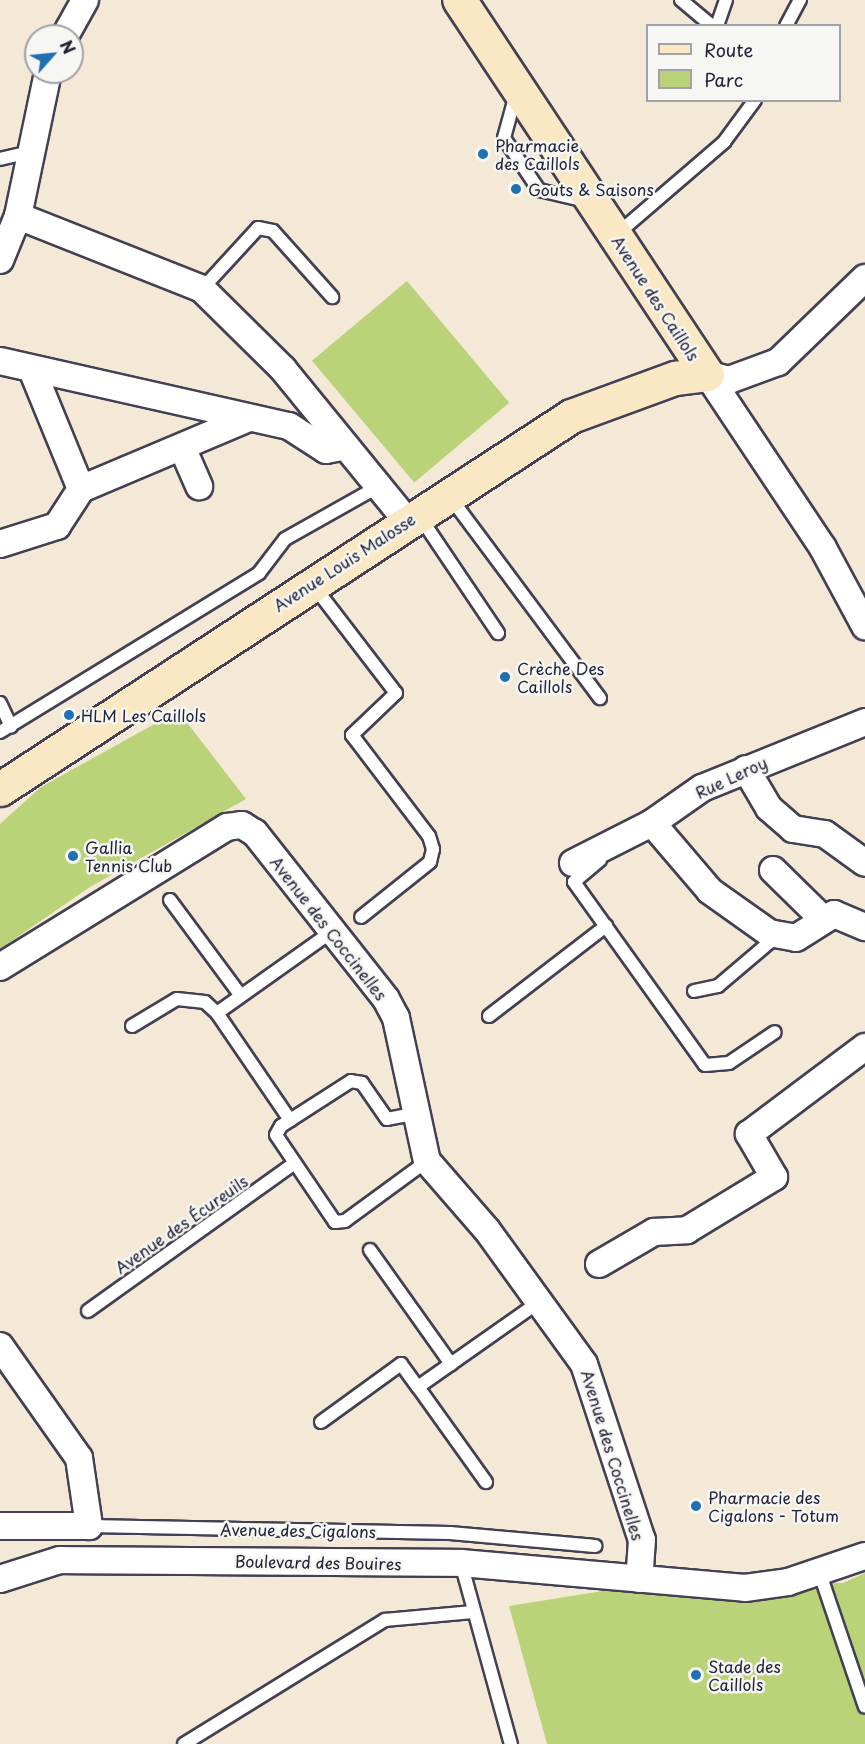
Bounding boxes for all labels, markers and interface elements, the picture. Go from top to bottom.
north arrow [24,24,84,84]
legend [646,24,841,102]
text: N [55,36,82,58]
text: Route [704,36,753,63]
text: Parc [704,66,743,93]
place label: Pharmacie des Caillols [495,135,580,173]
marker: Pharmacie des Caillols [476,147,490,161]
place label: Gouts & Saisons [528,179,654,199]
marker: Gouts & Saisons [509,182,523,196]
street label: Avenue des Caillols [608,232,704,364]
street label: Avenue Louis Malosse [269,509,419,615]
place label: Crèche Des Caillols [517,658,604,696]
marker: Crèche Des Caillols [498,670,512,684]
place label: HLM Les Caillols [81,705,208,725]
marker: HLM Les Caillols [62,708,76,722]
street label: Rue Leroy [692,752,770,802]
place label: Gallia Tennis Club [85,837,172,875]
marker: Gallia Tennis Club [66,849,80,863]
street label: Avenue des Coccinelles [267,853,391,1003]
street label: Avenue des Écureuils [111,1171,251,1277]
street label: Avenue des Coccinelles [578,1368,648,1542]
place label: Pharmacie des Cigalons - Totum [708,1487,840,1525]
marker: Pharmacie des Cigalons - Totum [689,1499,703,1513]
street label: Avenue des Cigalons [220,1519,376,1541]
street label: Boulevard des Bouires [234,1551,402,1573]
place label: Stade des Caillols [708,1656,782,1694]
marker: Stade des Caillols [689,1668,703,1682]

